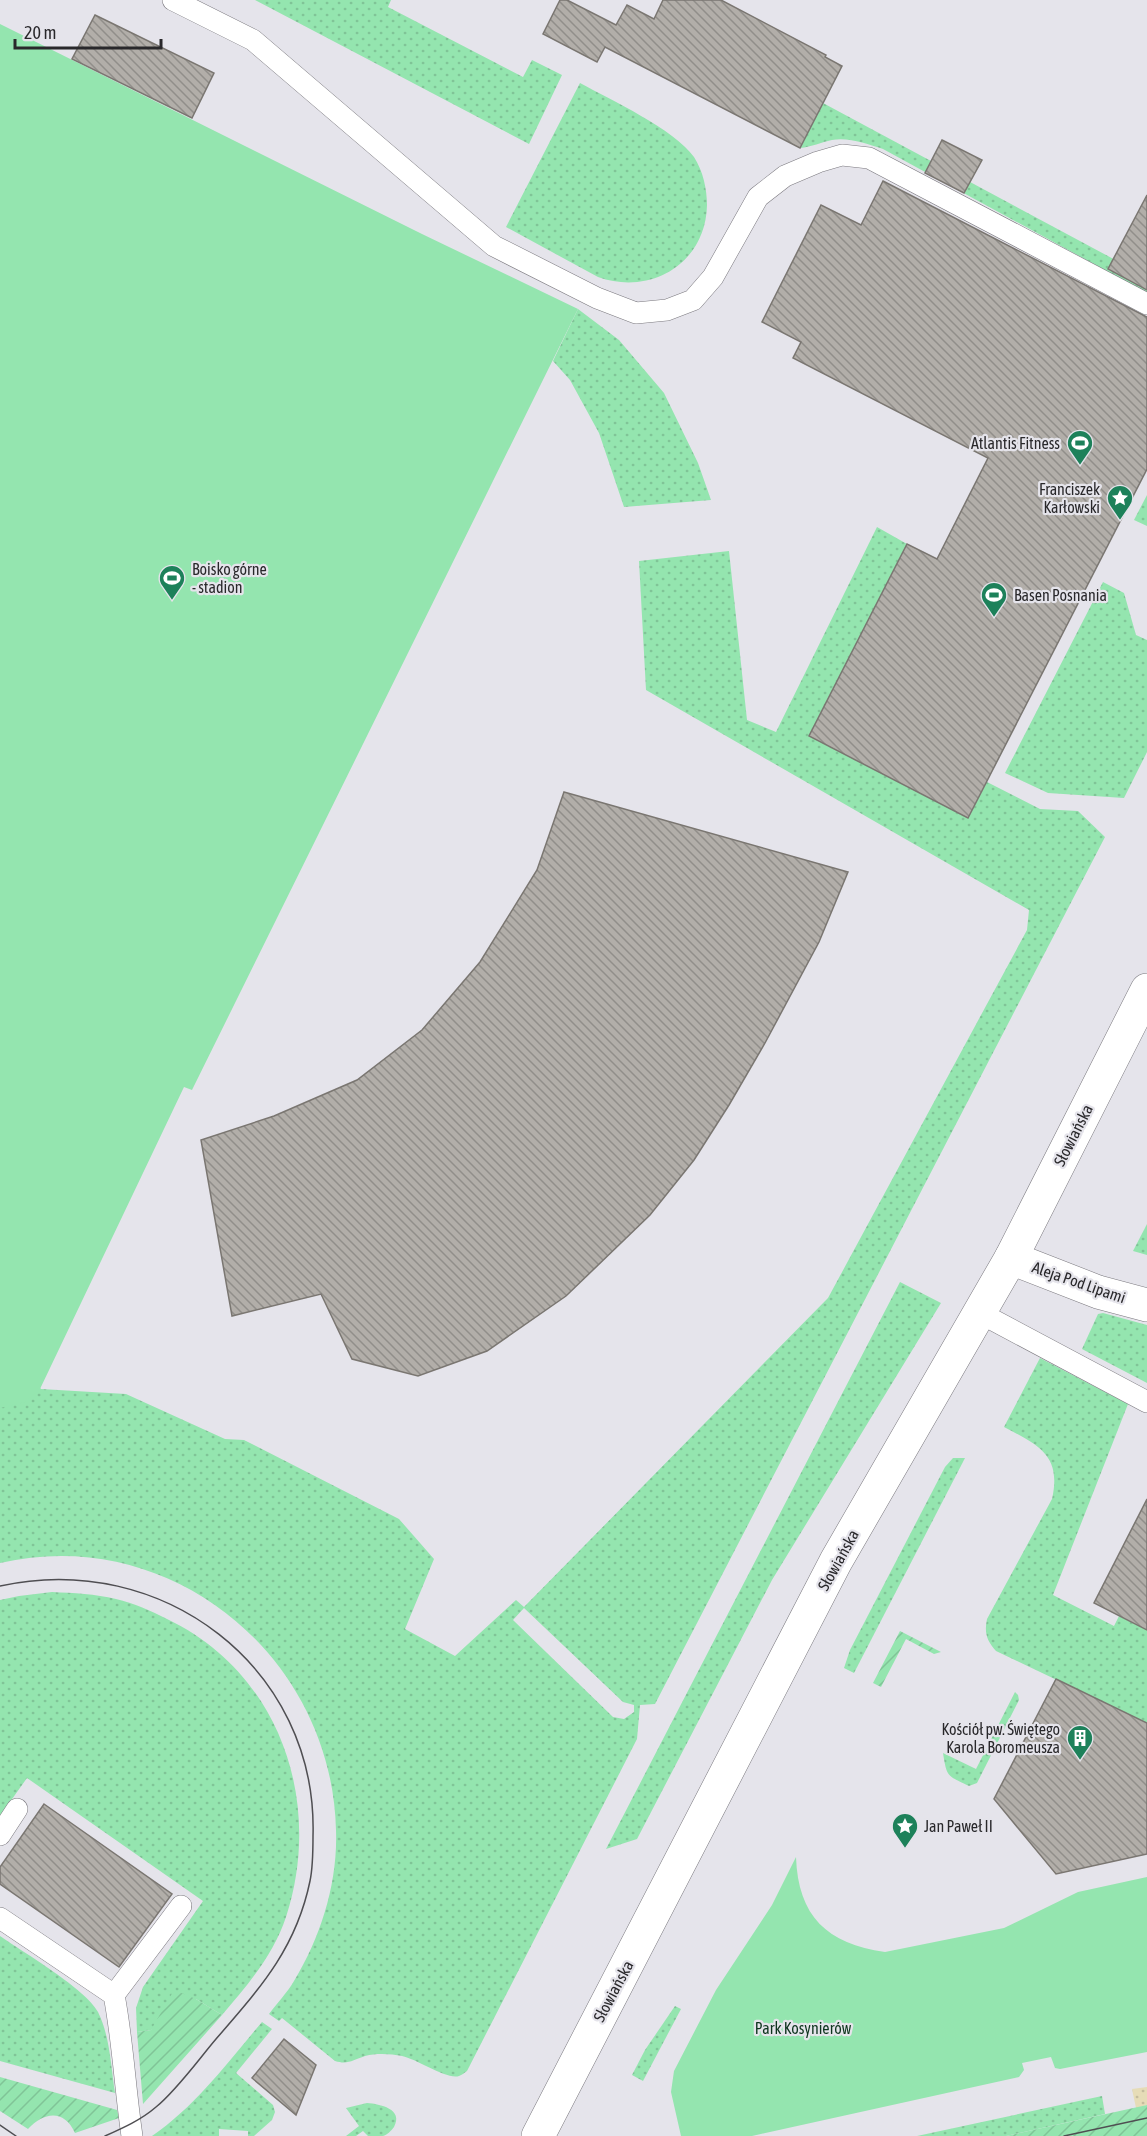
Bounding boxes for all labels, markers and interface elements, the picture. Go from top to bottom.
scale bar [15,12,160,50]
text: 20 m [24,22,56,43]
sports icon: Atlantis Fitness [1065,428,1095,466]
place label: Atlantis Fitness [971,434,1060,452]
place label: Franciszek Karłowski [1039,480,1100,516]
place icon: Franciszek Karłowski [1105,483,1135,521]
place label: Boisko górne - stadion [192,560,267,596]
sports icon: Boisko górne - stadion [157,563,187,601]
sports icon: Basen Posnania [979,580,1009,618]
place label: Basen Posnania [1014,586,1107,604]
street label: Słowiańska [1050,1101,1096,1169]
street label: Aleja Pod Lipami [1030,1258,1128,1307]
street label: Słowiańska [814,1526,862,1594]
place label: Kościół pw. Świętego Karola Boromeusza [941,1720,1060,1756]
building icon: Kościół pw. Świętego Karola Boromeusza [1065,1723,1095,1761]
place icon: Jan Paweł II [890,1811,920,1849]
place label: Jan Paweł II [924,1817,993,1835]
street label: Słowiańska [589,1957,637,2025]
park label: Park Kosynierów [755,2019,852,2038]

